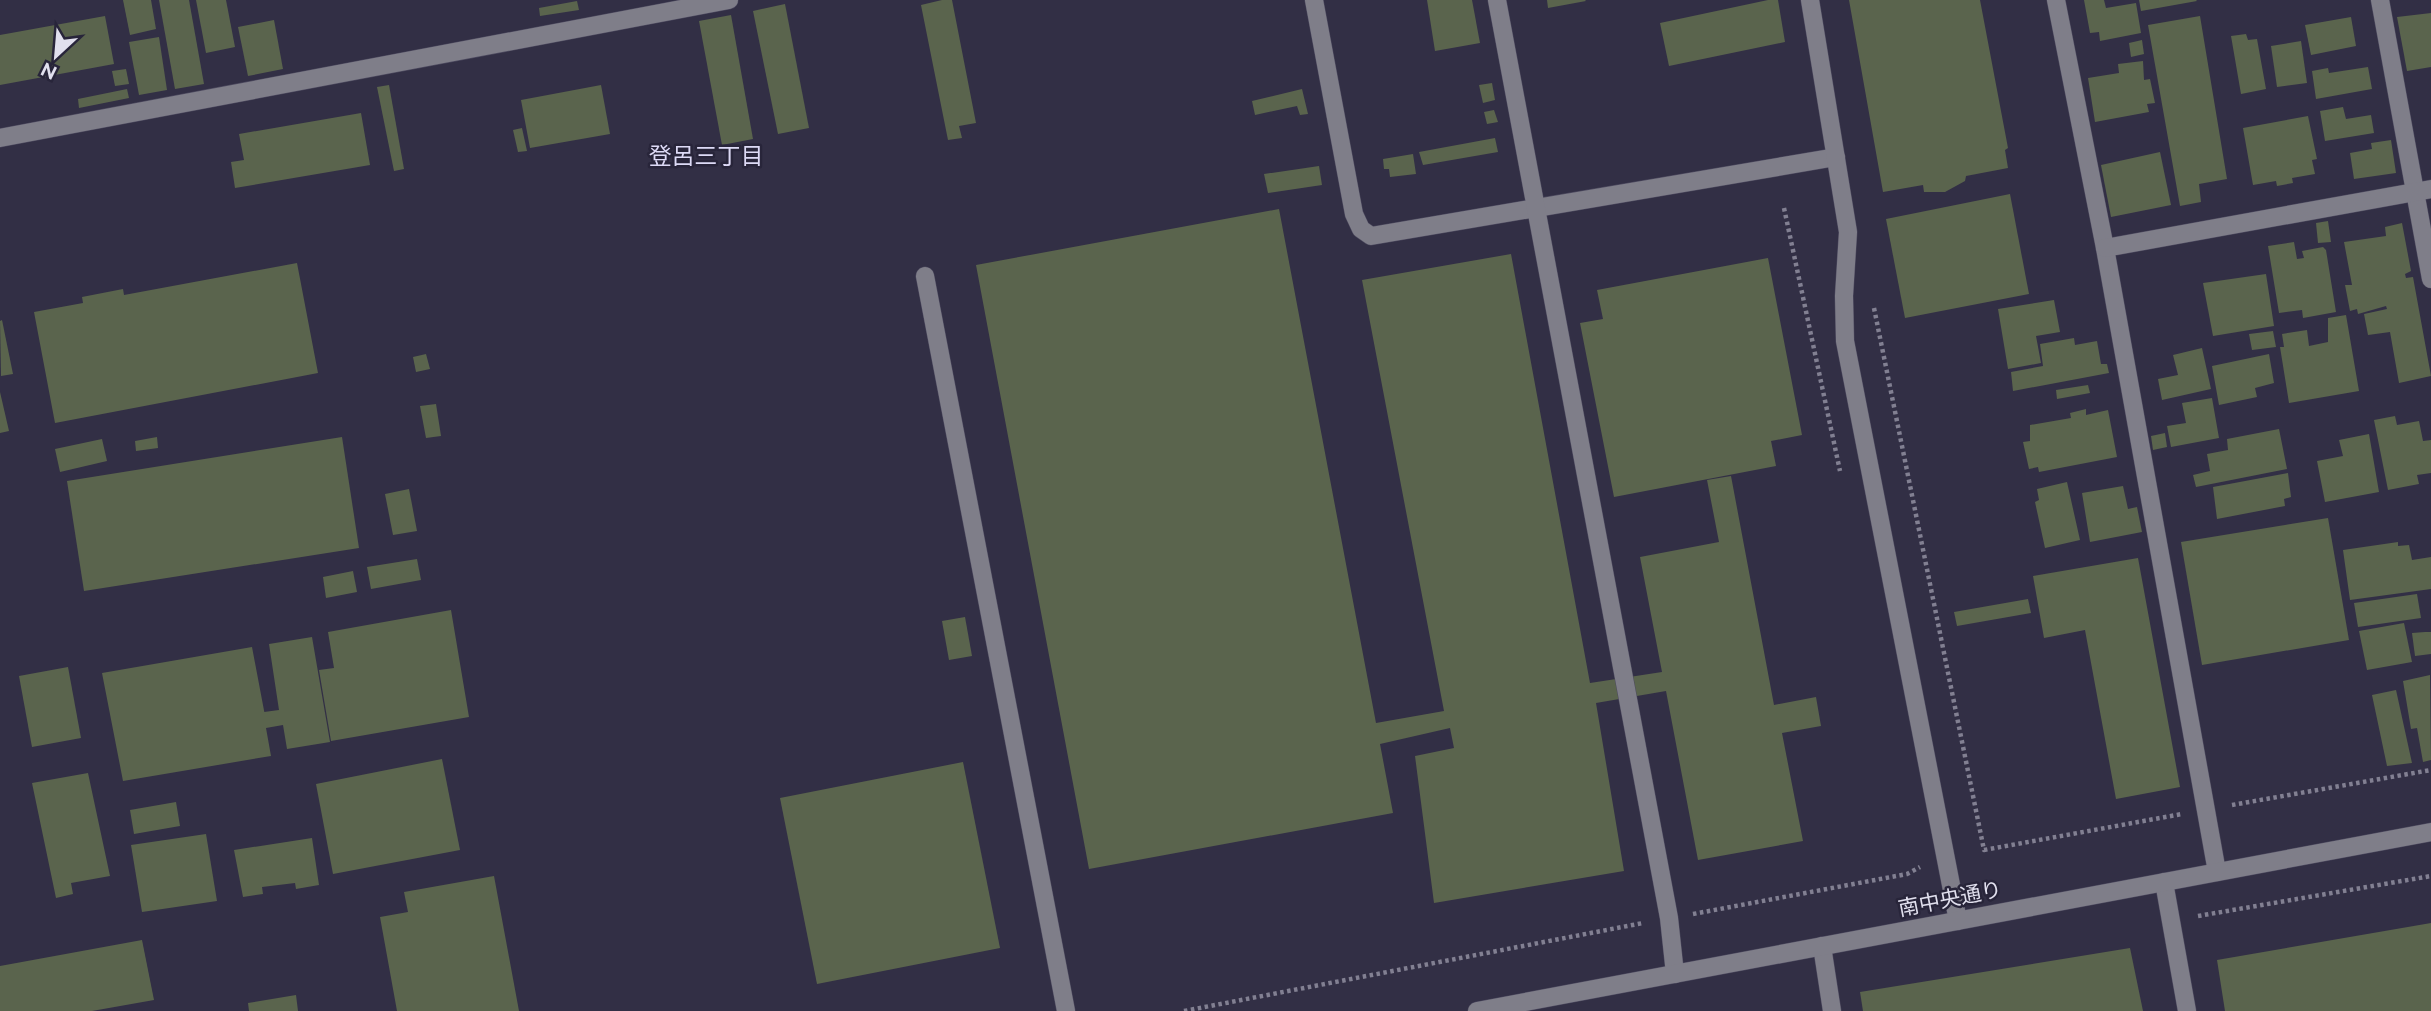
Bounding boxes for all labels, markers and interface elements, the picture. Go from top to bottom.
north arrow [21,21,91,91]
text: N [37,58,60,84]
district label: 登呂三丁目 [649,142,764,169]
street label: 南中央通り [1896,876,2004,921]

